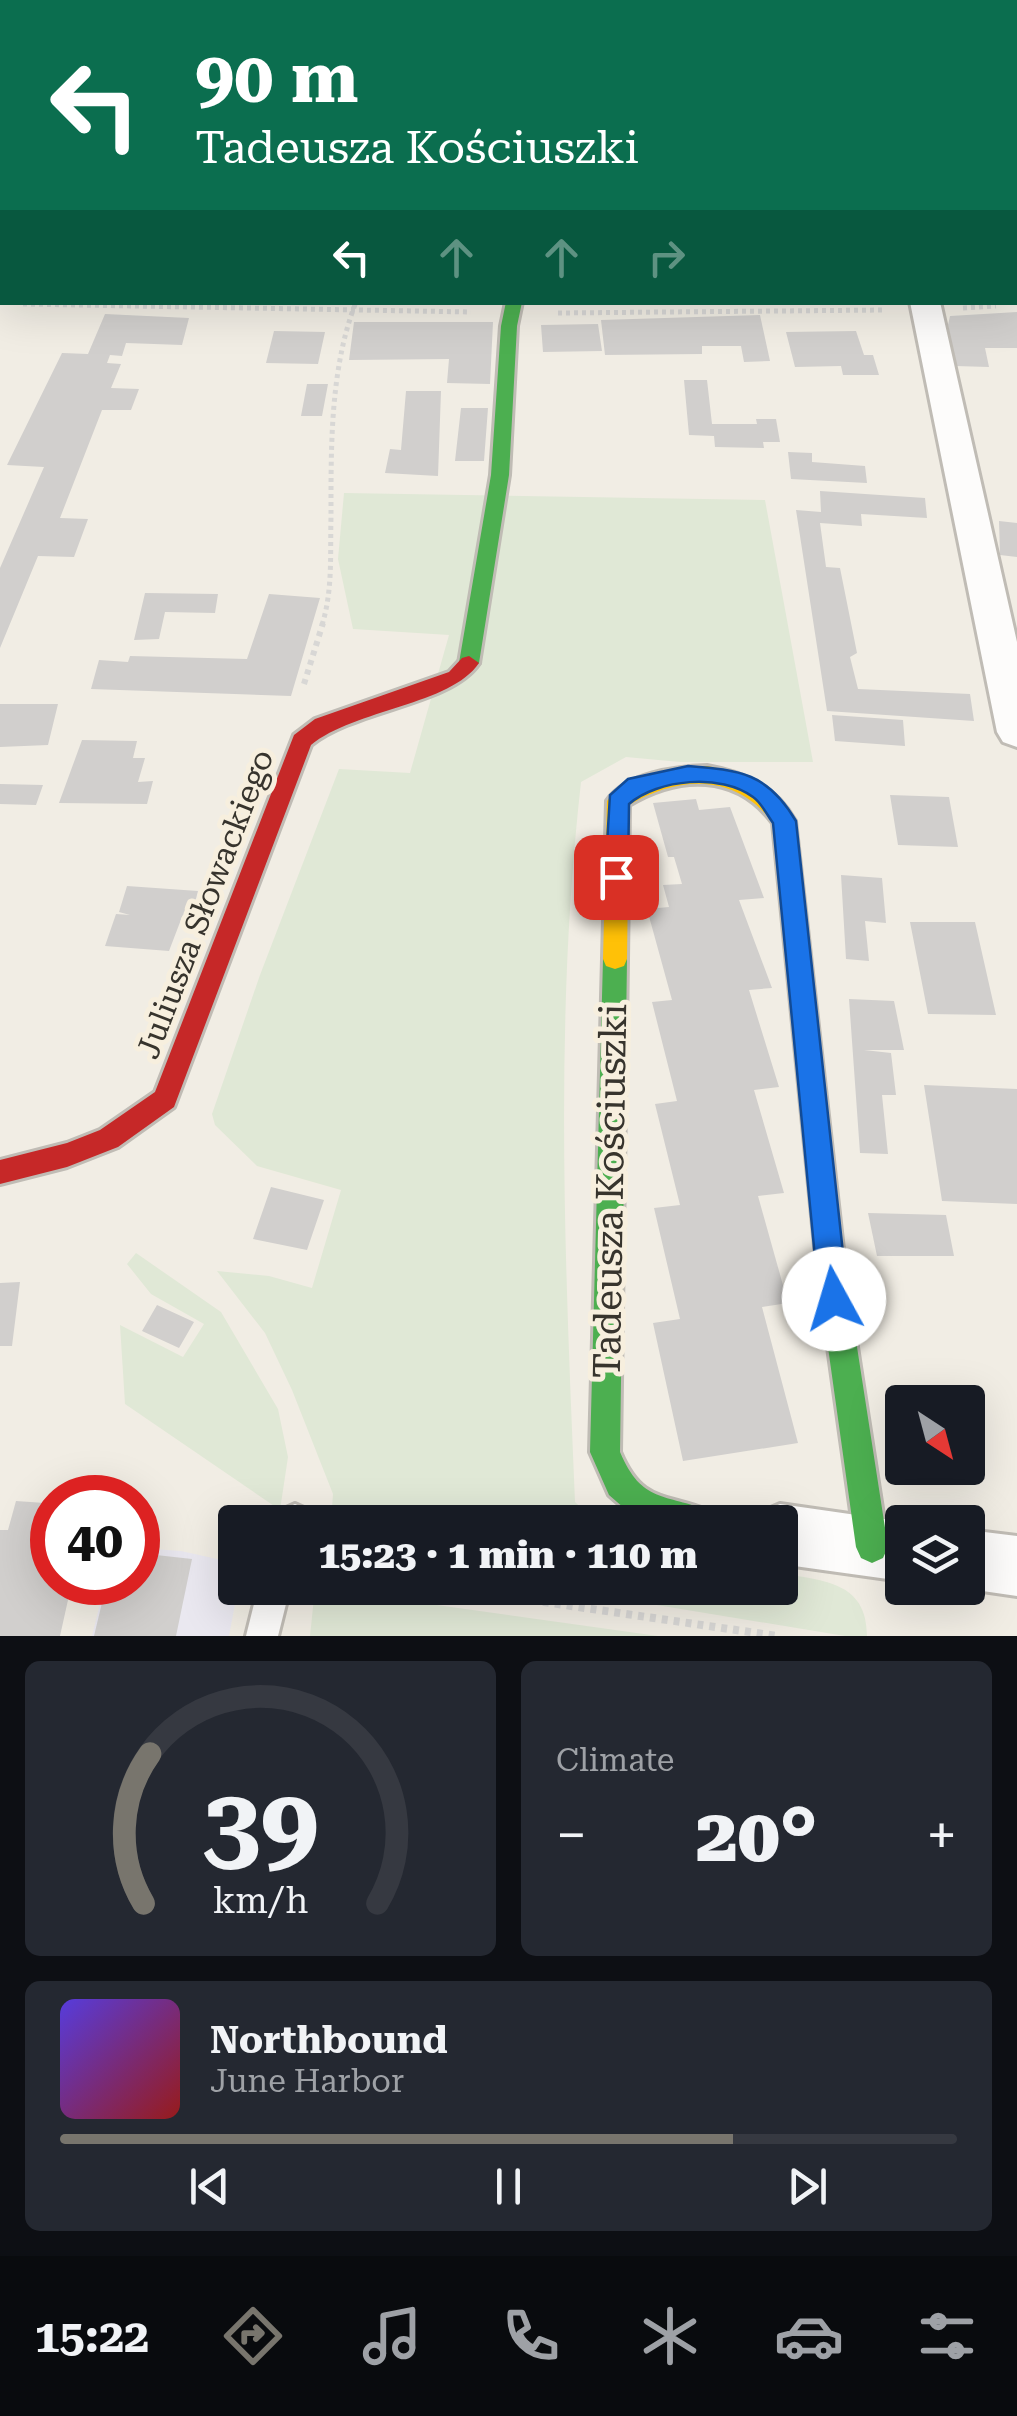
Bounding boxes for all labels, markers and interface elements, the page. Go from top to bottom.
text: 90 m [195,37,359,119]
icon: left [30,40,160,170]
text: Tadeusza Kościuszki [195,121,639,174]
icon: left [324,230,379,285]
icon: ahead [429,230,484,285]
icon: ahead [534,230,589,285]
icon: right [639,230,694,285]
street label: Juliusza Słowackiego [129,744,281,1064]
pin [574,835,659,920]
icon: arrive [589,850,644,905]
street label: Tadeusza Kościuszki [585,1003,635,1379]
position arrow [782,1247,886,1351]
north arrow [885,1385,985,1485]
map controls [885,1385,985,1605]
speed limit sign: 40 [30,1475,160,1605]
button: layers [885,1505,985,1605]
text: 15:23 · 1 min · 110 m [318,1533,698,1577]
text: Climate [556,1741,674,1779]
text: 39 [202,1765,319,1886]
text: 20° [696,1791,817,1879]
text: − [556,1803,587,1867]
text: + [926,1803,957,1867]
text: km/h [213,1880,308,1922]
text: Northbound [210,2018,448,2062]
text: June Harbor [210,2062,404,2100]
icon: previous [182,2159,237,2214]
icon: pause [481,2159,536,2214]
icon: next [780,2159,835,2214]
icon: directions [218,2301,288,2371]
icon: music [357,2301,427,2371]
icon: phone [496,2301,566,2371]
icon: climate [635,2301,705,2371]
icon: car [774,2301,844,2371]
icon: filters [912,2301,982,2371]
text: 15:22 [34,2310,149,2363]

